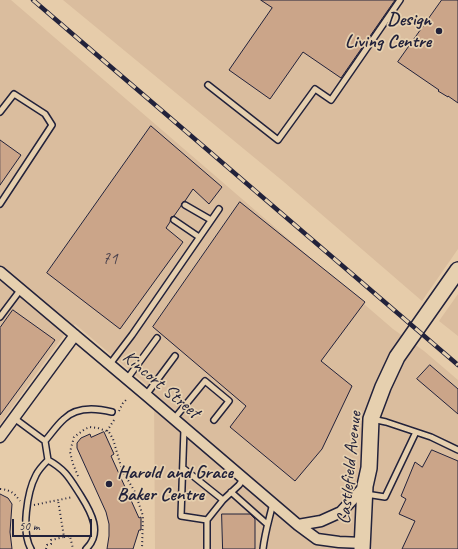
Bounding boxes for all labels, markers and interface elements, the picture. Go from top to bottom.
place label: Design Living Centre [345,9,431,53]
marker: Design Living Centre [434,26,444,36]
house number: 71 [102,250,118,270]
street label: Kincort Street [118,346,204,424]
street label: Castlefield Avenue [333,410,367,526]
place label: Harold and Grace Baker Centre [117,462,233,506]
marker: Harold and Grace Baker Centre [104,479,114,489]
scale bar [14,511,94,537]
text: 50 m [19,518,39,534]

